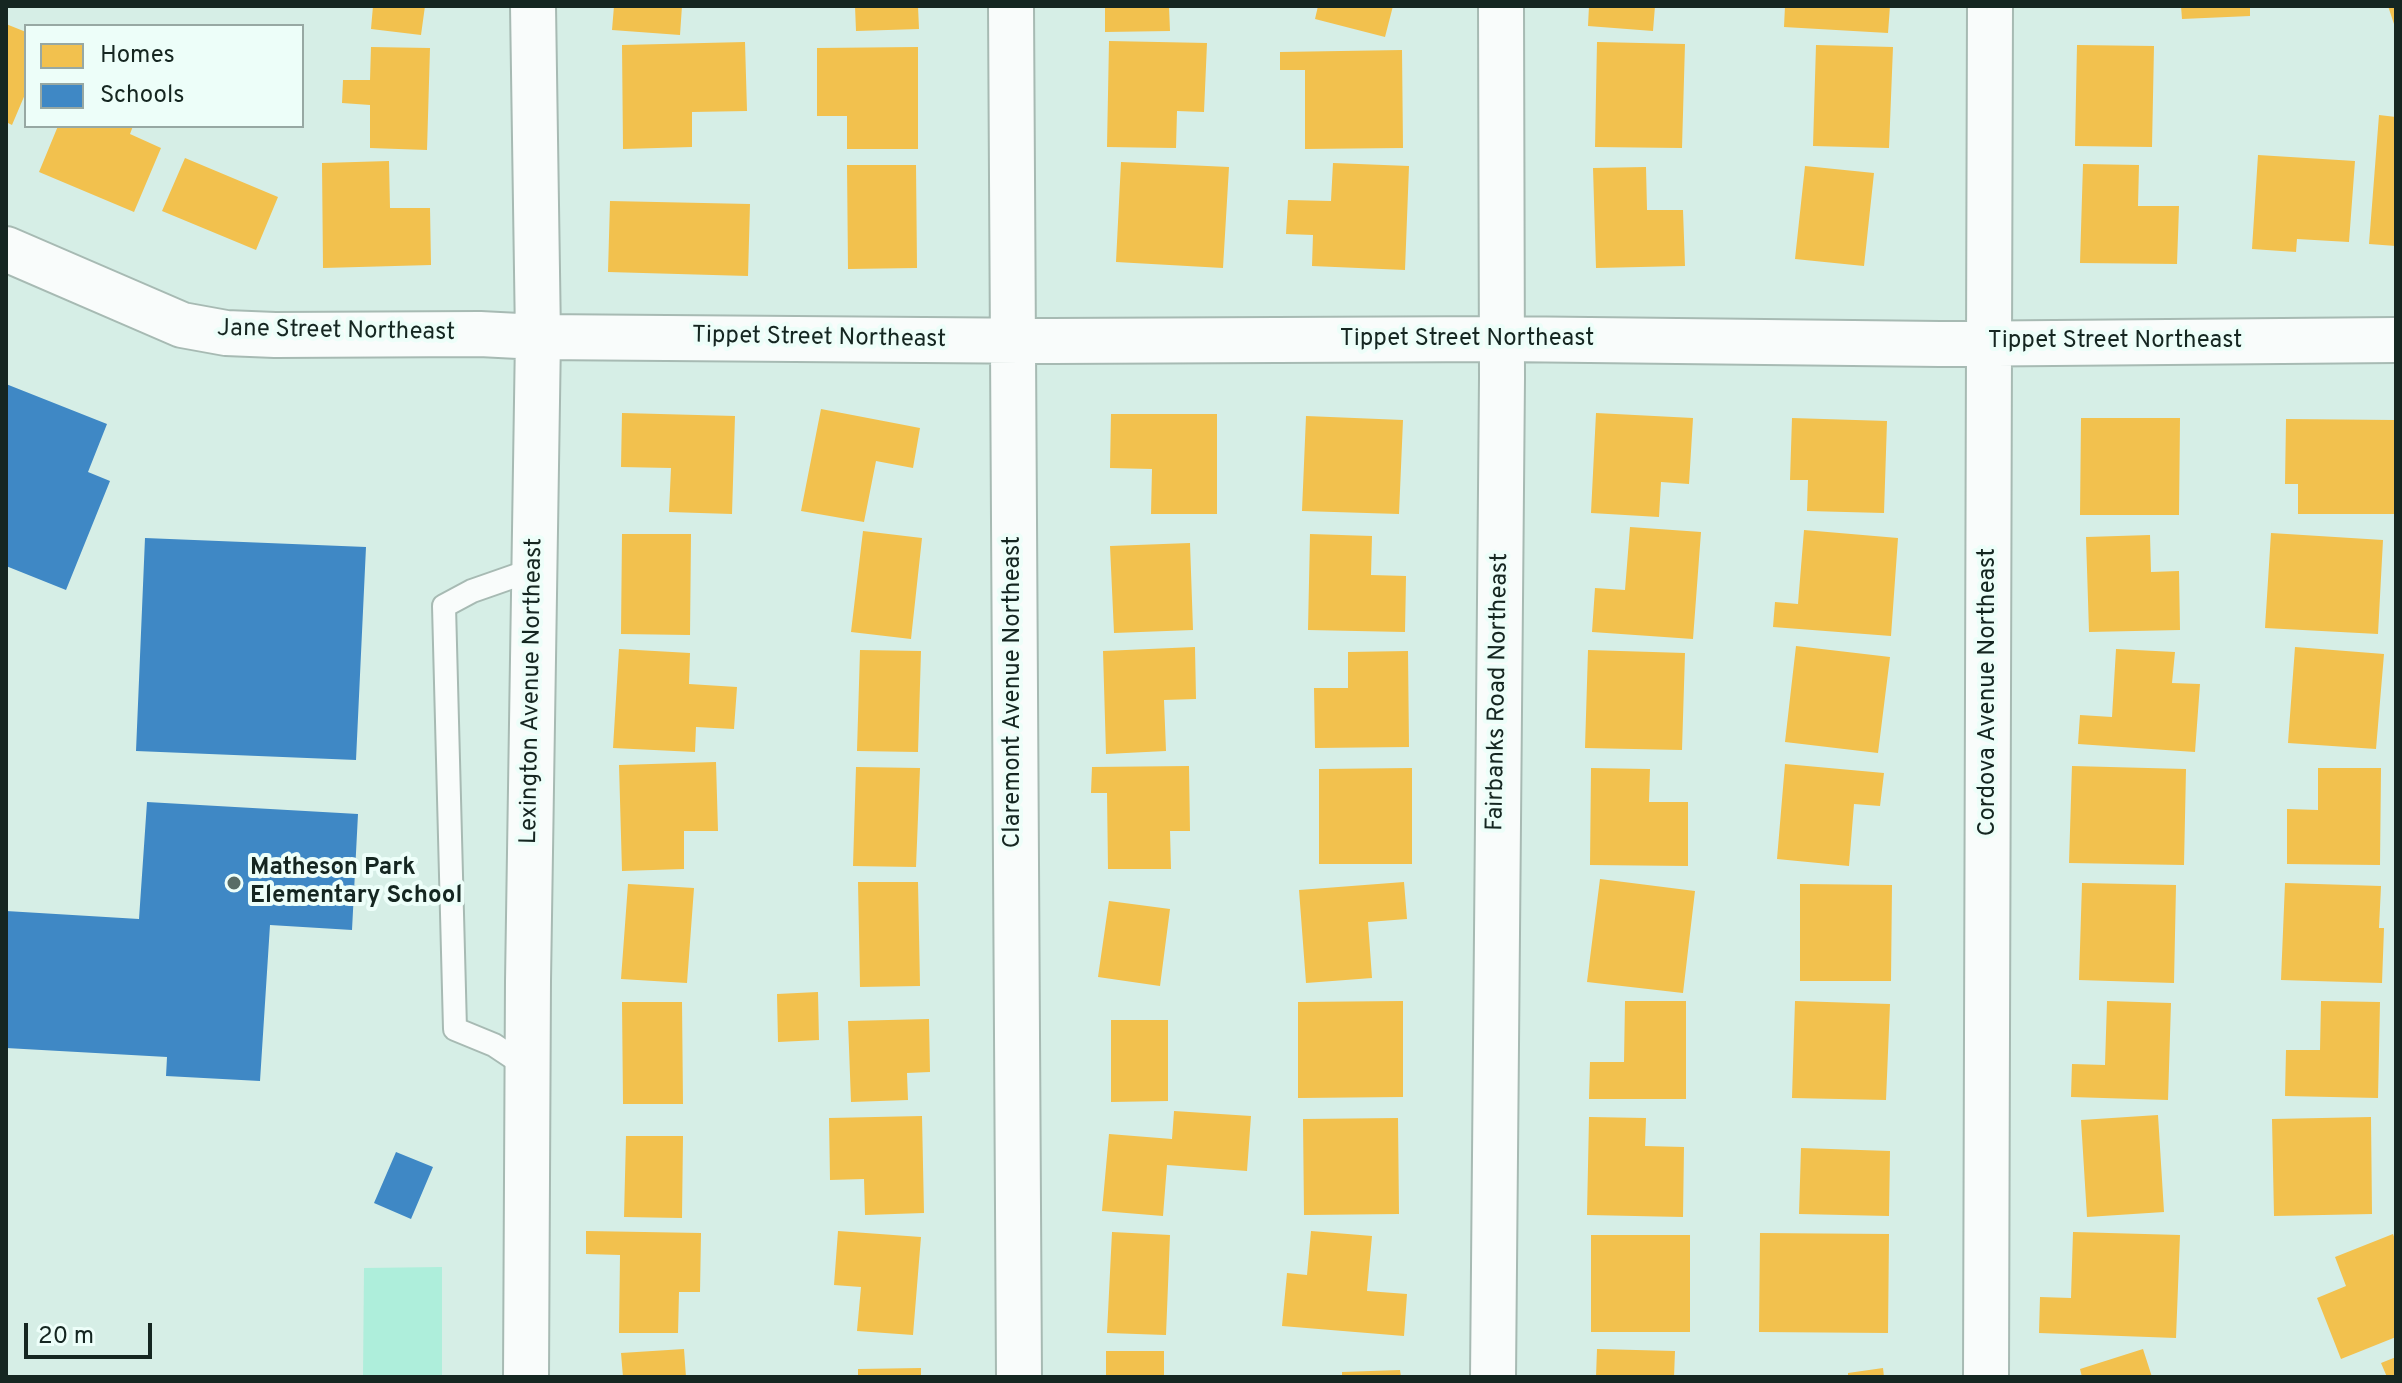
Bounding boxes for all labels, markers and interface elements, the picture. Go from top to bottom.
legend [24,24,304,128]
text: Homes [100,41,175,71]
text: Schools [100,81,185,111]
street label: Jane Street Northeast [217,316,455,348]
street label: Tippet Street Northeast [691,322,947,356]
street label: Tippet Street Northeast [1340,326,1594,354]
street label: Tippet Street Northeast [1988,328,2242,356]
street label: Claremont Avenue Northeast [1000,536,1028,848]
street label: Lexington Avenue Northeast [516,537,550,845]
street label: Cordova Avenue Northeast [1975,548,2003,836]
street label: Fairbanks Road Northeast [1482,553,1516,831]
place label: Matheson Park Elementary School [250,855,462,911]
marker: Matheson Park Elementary School [225,874,243,892]
scale bar [28,1307,156,1357]
text: 20 m [38,1322,94,1352]

